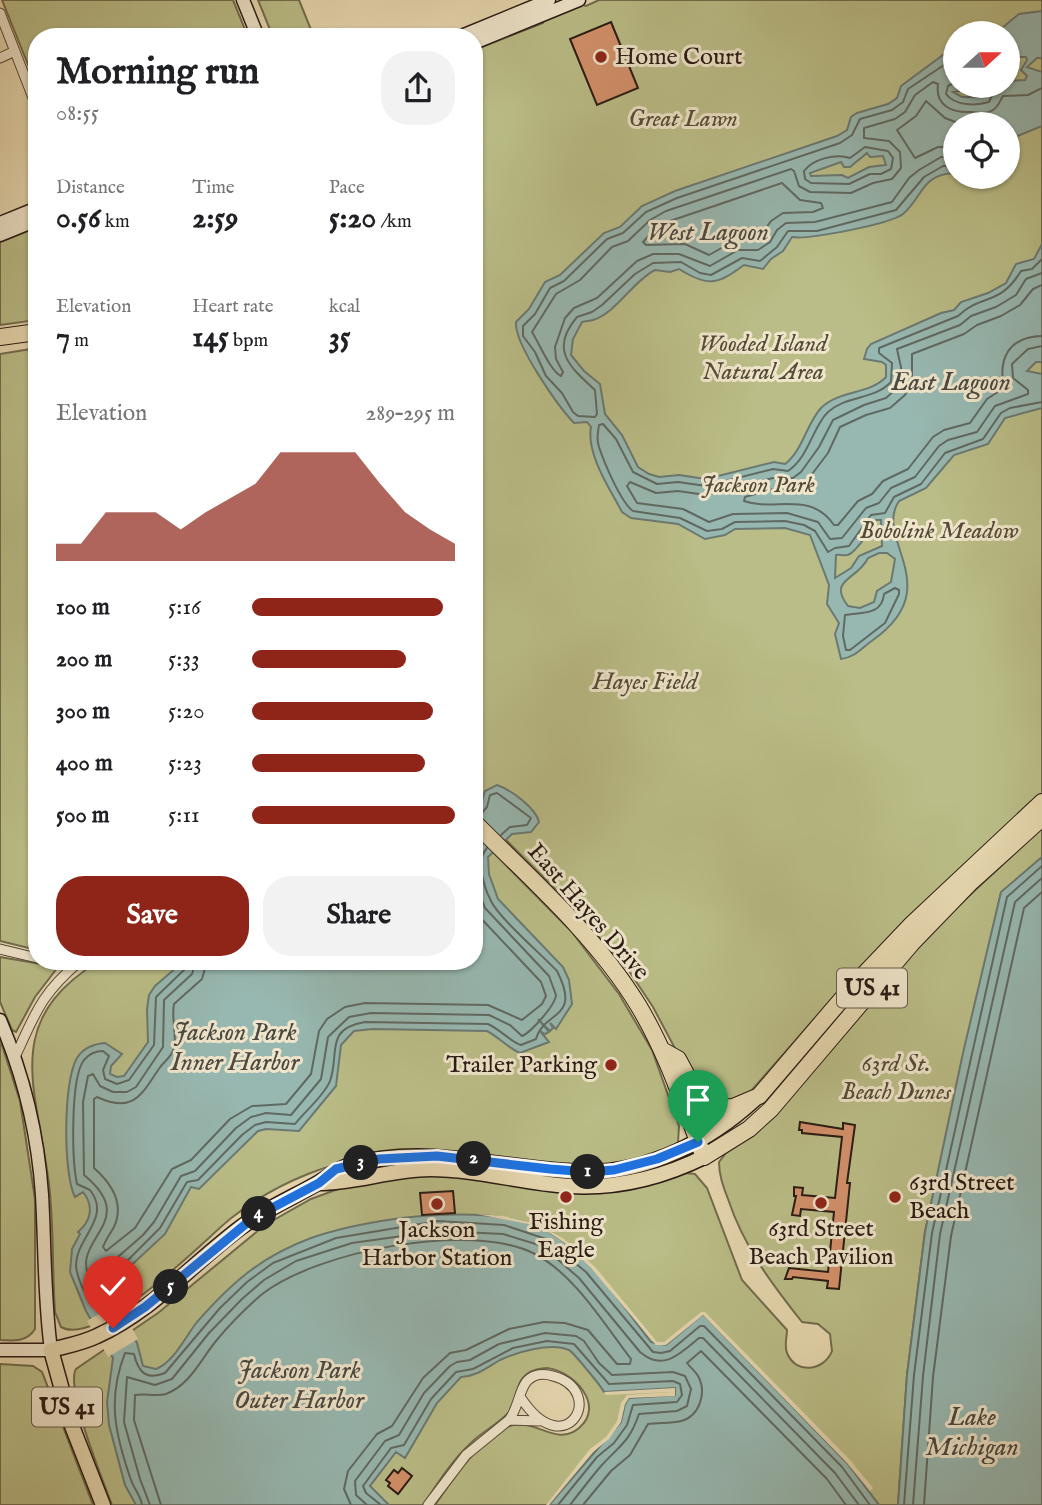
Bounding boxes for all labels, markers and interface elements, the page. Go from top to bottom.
north arrow [943,21,1020,98]
map controls [943,21,1020,189]
place label: Home Court [615,42,742,73]
text: Morning run [56,49,259,97]
marker: Home Court [593,49,609,65]
button: share [381,51,455,125]
text: 08:55 [56,99,99,128]
park label: Great Lawn [628,104,738,135]
button: locate [943,112,1020,189]
text: Distance [56,176,125,200]
text: Time [192,176,235,200]
text: Pace [329,176,365,200]
text: 0.56 [56,200,101,238]
text: 2:59 [192,200,238,238]
text: 5:20 [329,200,376,238]
text: km [101,210,130,234]
text: /km [376,210,412,234]
water label: West Lagoon [647,216,769,250]
text: Elevation [56,295,131,319]
text: Heart rate [192,295,273,319]
text: kcal [329,295,360,319]
text: 7 [56,319,70,357]
text: 145 [192,319,229,357]
text: 35 [329,319,351,357]
text: m [70,329,89,353]
text: bpm [229,329,268,353]
park label: Wooded Island Natural Area [699,329,829,388]
water label: East Lagoon [890,366,1011,400]
text: Elevation [56,399,147,428]
text: 289–295 m [366,399,455,428]
park label: Jackson Park [701,470,815,501]
park label: Bobolink Meadow [860,516,1019,547]
text: 100 m [56,593,110,622]
text: 5:16 [168,593,201,622]
text: 200 m [56,645,112,674]
text: 5:33 [168,645,200,674]
park label: Hayes Field [591,667,699,698]
text: 300 m [56,697,110,726]
text: 5:20 [168,697,205,726]
text: 400 m [56,749,113,778]
text: 5:23 [168,749,202,778]
text: 500 m [56,801,110,830]
text: 5:11 [168,801,200,830]
street label: East Hayes Drive [520,837,656,987]
button: Save [56,876,249,956]
button: Share [263,876,455,956]
road number: US 41 [837,968,907,1007]
water label: Jackson Park Inner Harbor [170,1016,300,1079]
park label: 63rd St. Beach Dunes [841,1049,952,1108]
place label: Trailer Parking [446,1050,598,1081]
marker: Trailer Parking [603,1057,619,1073]
pin [668,1070,728,1142]
icon: arrive [679,1081,717,1119]
pin: 2 [456,1142,491,1176]
pin: 3 [344,1146,378,1180]
text: 2 [469,1146,478,1170]
text: 3 [357,1150,364,1174]
pin: 1 [570,1154,606,1190]
text: 1 [584,1159,591,1183]
place label: 63rd Street Beach [909,1168,1015,1227]
marker: Fishing Eagle [558,1189,574,1205]
marker: 63rd Street Beach [887,1189,903,1205]
marker: 63rd Street Beach Pavilion [813,1195,829,1211]
pin: 4 [242,1196,276,1232]
marker: Jackson Harbor Station [429,1196,445,1212]
text: 4 [254,1201,263,1225]
place label: Fishing Eagle [528,1207,605,1266]
place label: 63rd Street Beach Pavilion [749,1214,894,1273]
place label: Jackson Harbor Station [362,1215,513,1274]
pin [83,1256,143,1328]
icon: check [94,1267,132,1305]
pin: 5 [154,1270,188,1304]
text: 5 [167,1274,174,1298]
water label: Jackson Park Outer Harbor [234,1354,365,1417]
road number: US 41 [32,1388,102,1426]
water label: Lake Michigan [925,1401,1019,1465]

